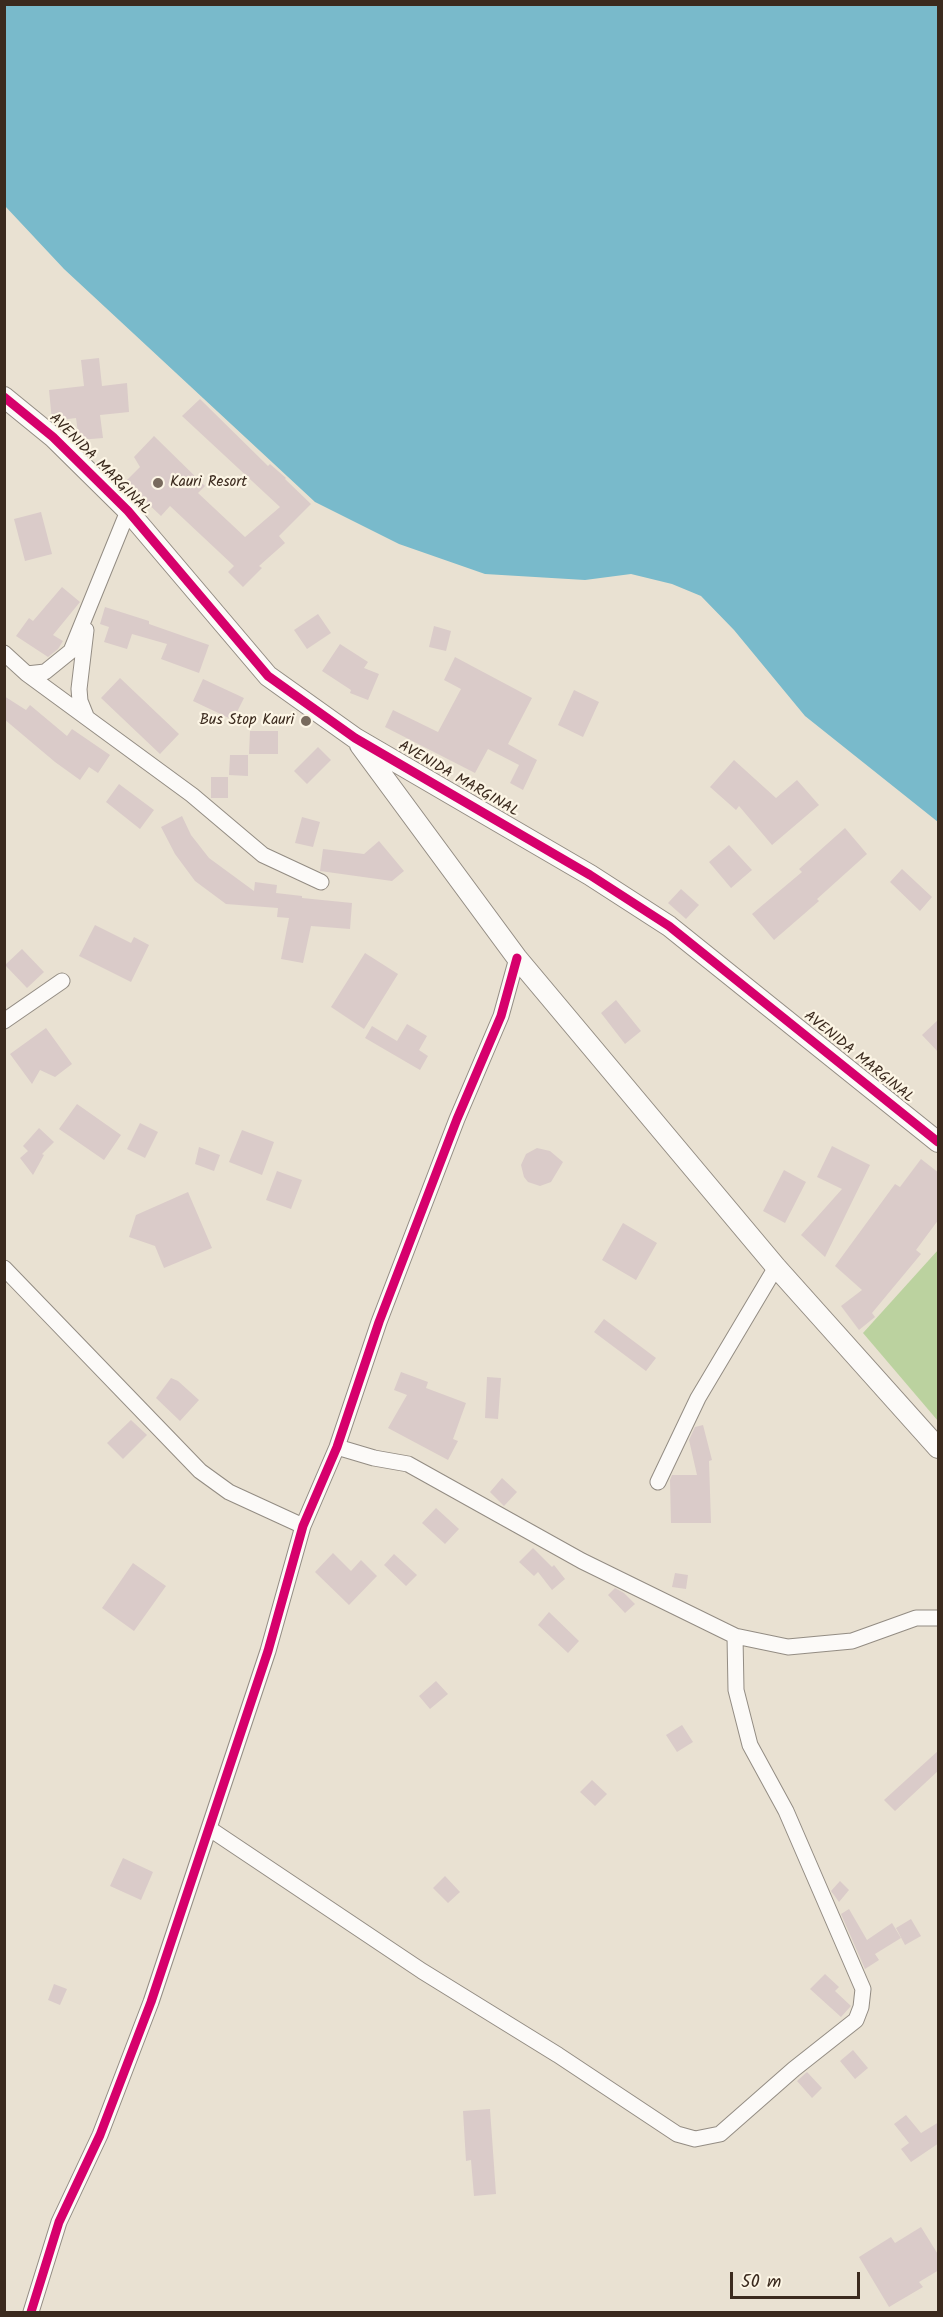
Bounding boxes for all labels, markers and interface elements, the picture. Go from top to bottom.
street label: AVENIDA MARGINAL [44,410,154,520]
place label: Kauri Resort [170,474,247,492]
marker: Kauri Resort [151,476,165,490]
place label: Bus Stop Kauri [199,712,294,730]
marker: Bus Stop Kauri [299,714,313,728]
street label: AVENIDA MARGINAL [394,738,522,822]
street label: AVENIDA MARGINAL [799,1008,917,1108]
scale bar [733,2260,864,2298]
text: 50 m [741,2268,781,2297]

